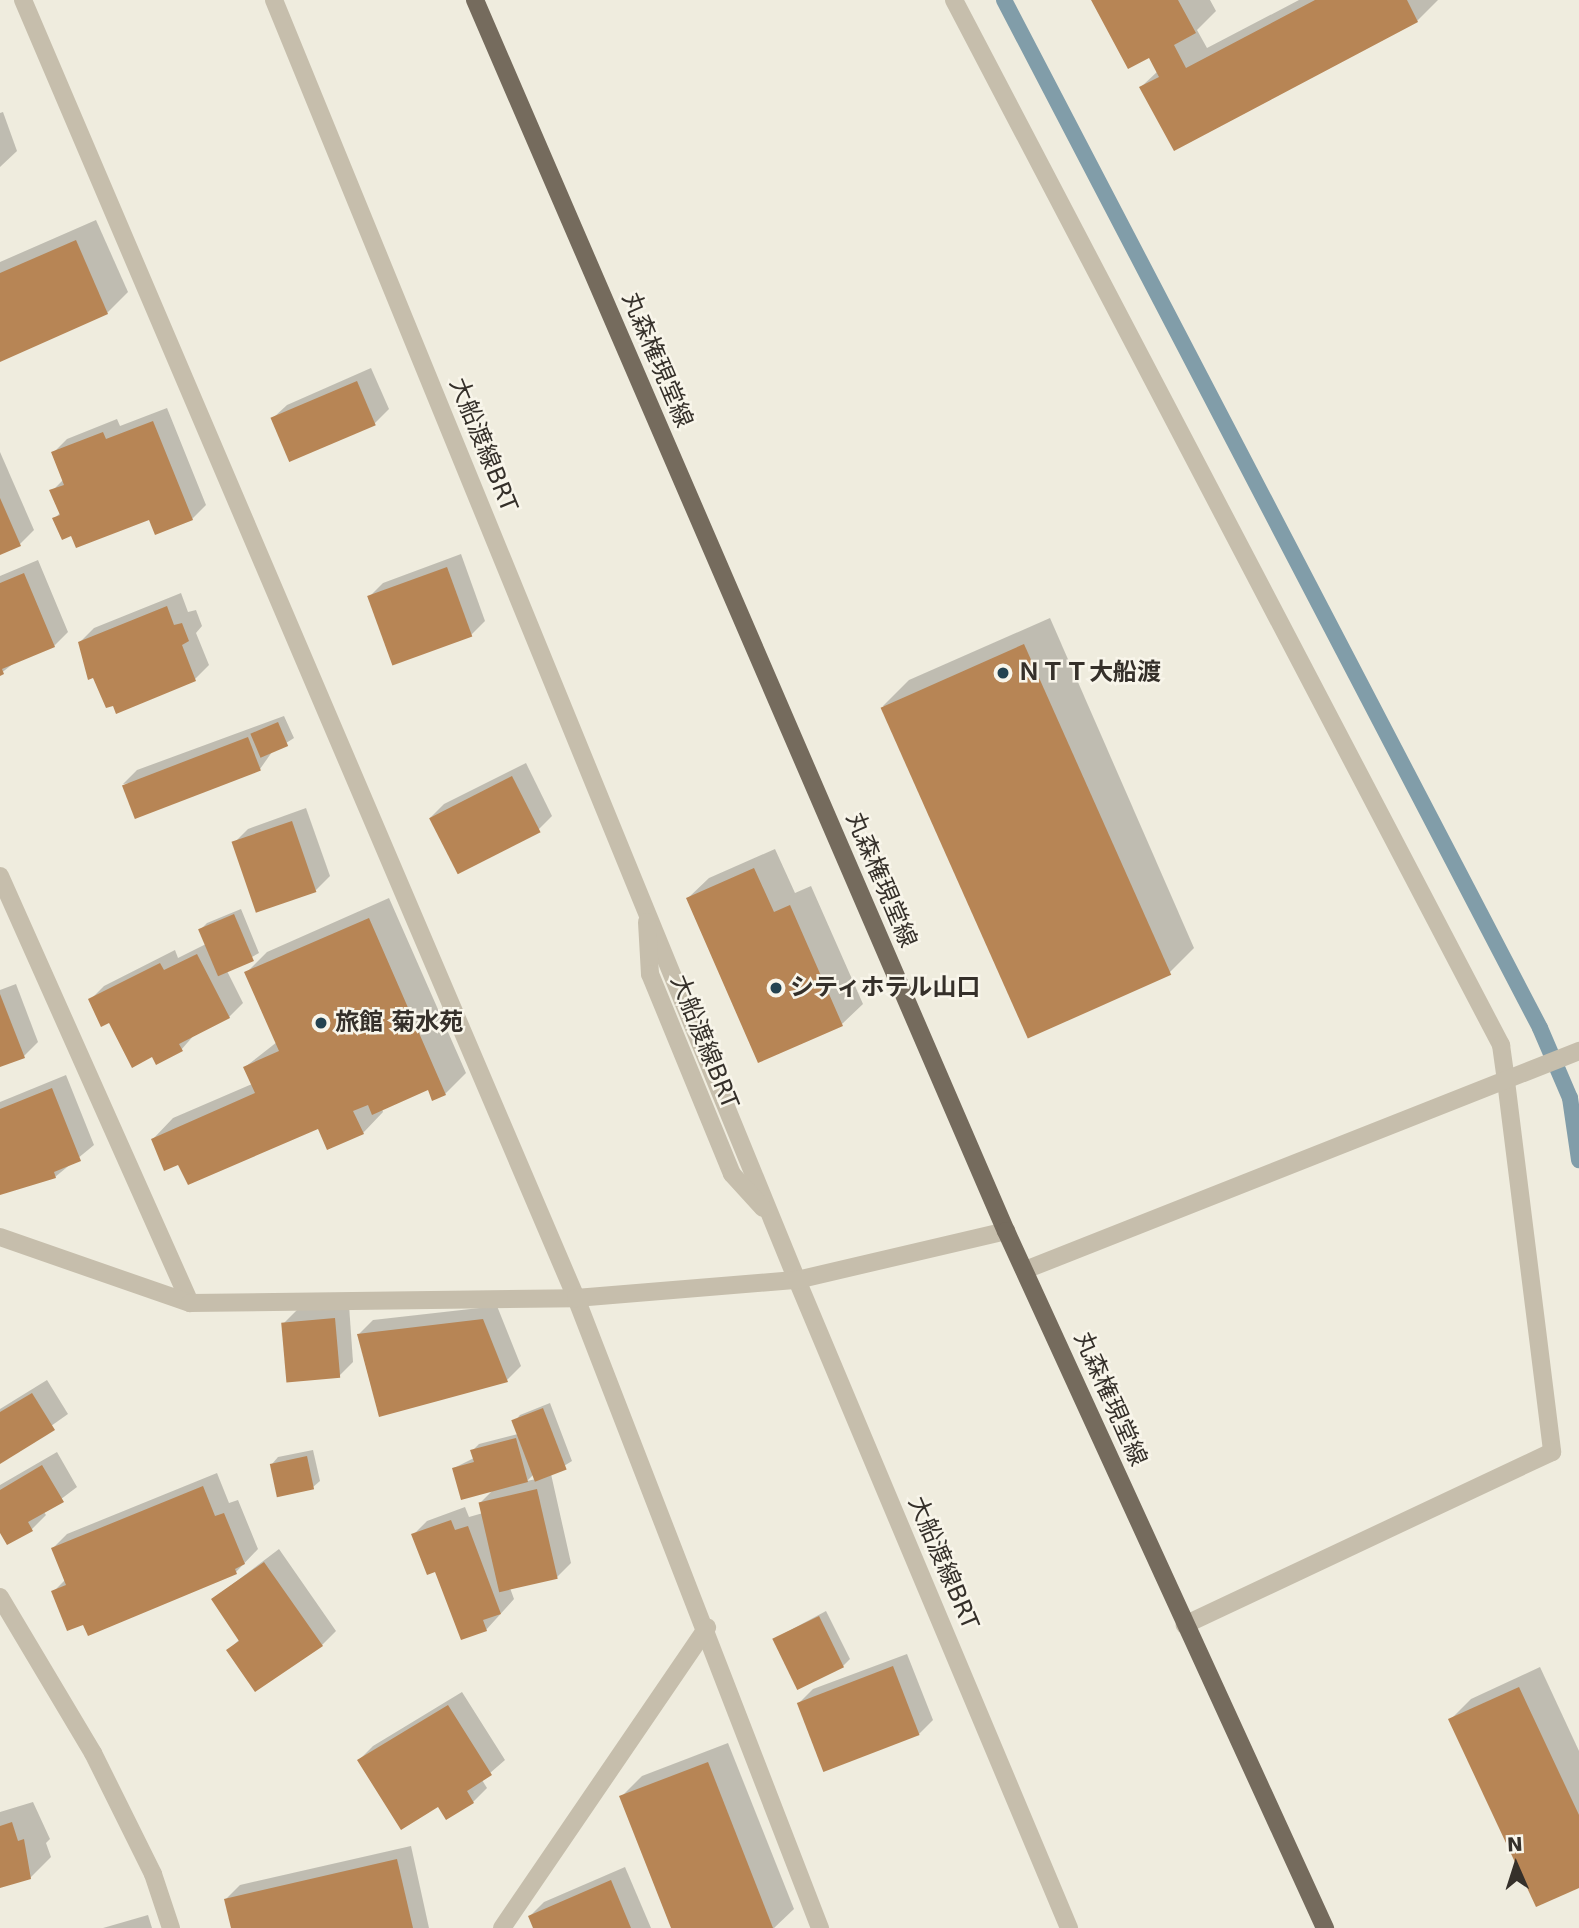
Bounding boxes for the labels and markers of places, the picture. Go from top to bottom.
place label: ＮＴＴ大船渡 [1017,659,1161,687]
marker: ＮＴＴ大船渡 [995,665,1011,681]
place label: シティホテル山口 [790,974,982,1002]
marker: シティホテル山口 [768,980,784,996]
place label: 旅館 菊水苑 [335,1009,463,1037]
marker: 旅館 菊水苑 [313,1015,329,1031]

